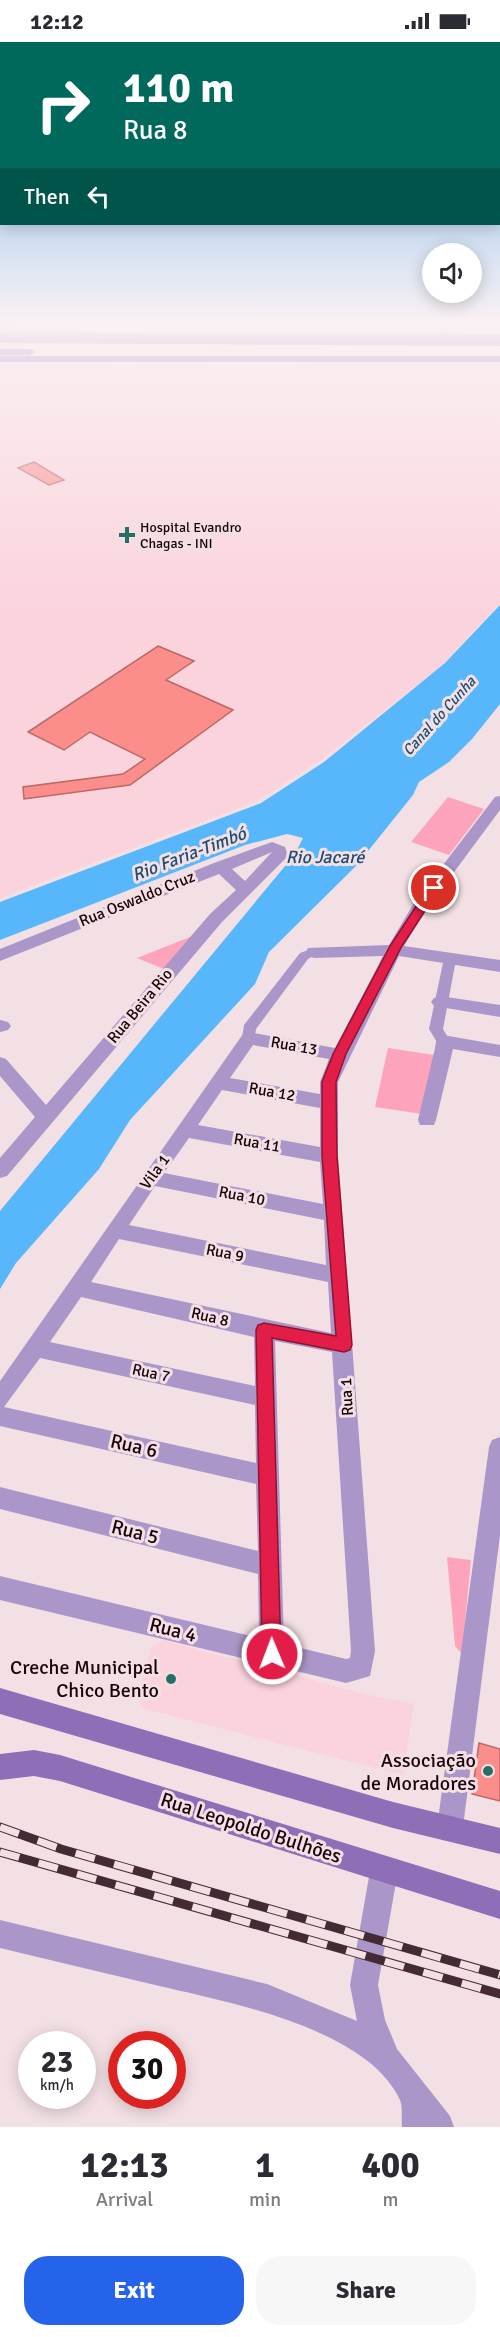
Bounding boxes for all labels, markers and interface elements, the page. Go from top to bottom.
text: 12:12 [30,8,84,35]
text: 110 m [123,63,234,114]
icon: right [24,66,102,144]
text: Rua 8 [123,114,188,147]
icon: left [82,180,115,213]
text: Then [24,183,70,210]
map controls [422,243,482,303]
button: sound [422,243,482,303]
place label: Hospital Evandro Chagas - INI [140,519,242,552]
marker: Hospital Evandro Chagas - INI [118,526,136,544]
water label: Canal do Cunha [399,672,479,759]
water label: Rio Faria-Timbó [129,822,251,886]
water label: Rio Jacaré [286,846,366,868]
pin [408,862,459,913]
street label: Rua Oswaldo Cruz [76,867,198,931]
icon: arrive [417,871,450,904]
street label: Rua Beira Rio [103,965,177,1047]
street label: Rua 13 [269,1032,319,1060]
street label: Rua 12 [247,1078,297,1106]
street label: Rua 11 [232,1129,282,1157]
street label: Vila 1 [136,1151,174,1193]
street label: Rua 10 [217,1182,267,1210]
street label: Rua 9 [204,1240,246,1266]
street label: Rua 8 [189,1303,231,1331]
street label: Rua 7 [130,1359,172,1387]
street label: Rua 1 [336,1377,358,1417]
street label: Rua 6 [108,1428,160,1464]
street label: Rua 5 [109,1514,161,1550]
street label: Rua 4 [147,1612,199,1648]
position arrow [240,1622,304,1686]
place label: Creche Municipal Chico Bento [10,1655,159,1703]
marker: Creche Municipal Chico Bento [164,1672,178,1686]
place label: Associação de Moradores [360,1748,476,1796]
marker: Associação de Moradores [481,1764,495,1778]
street label: Rua Leopoldo Bulhões [158,1787,345,1869]
speed limit sign: 30 [108,2031,186,2109]
text: 23 [41,2044,73,2081]
text: km/h [40,2076,74,2094]
text: 12:13 [80,2143,169,2188]
text: 1 [255,2143,275,2188]
text: 400 [361,2143,420,2188]
text: Arrival [96,2187,153,2212]
text: min [249,2187,281,2212]
text: m [383,2187,399,2212]
button: Exit [24,2256,244,2325]
button: Share [256,2256,476,2325]

